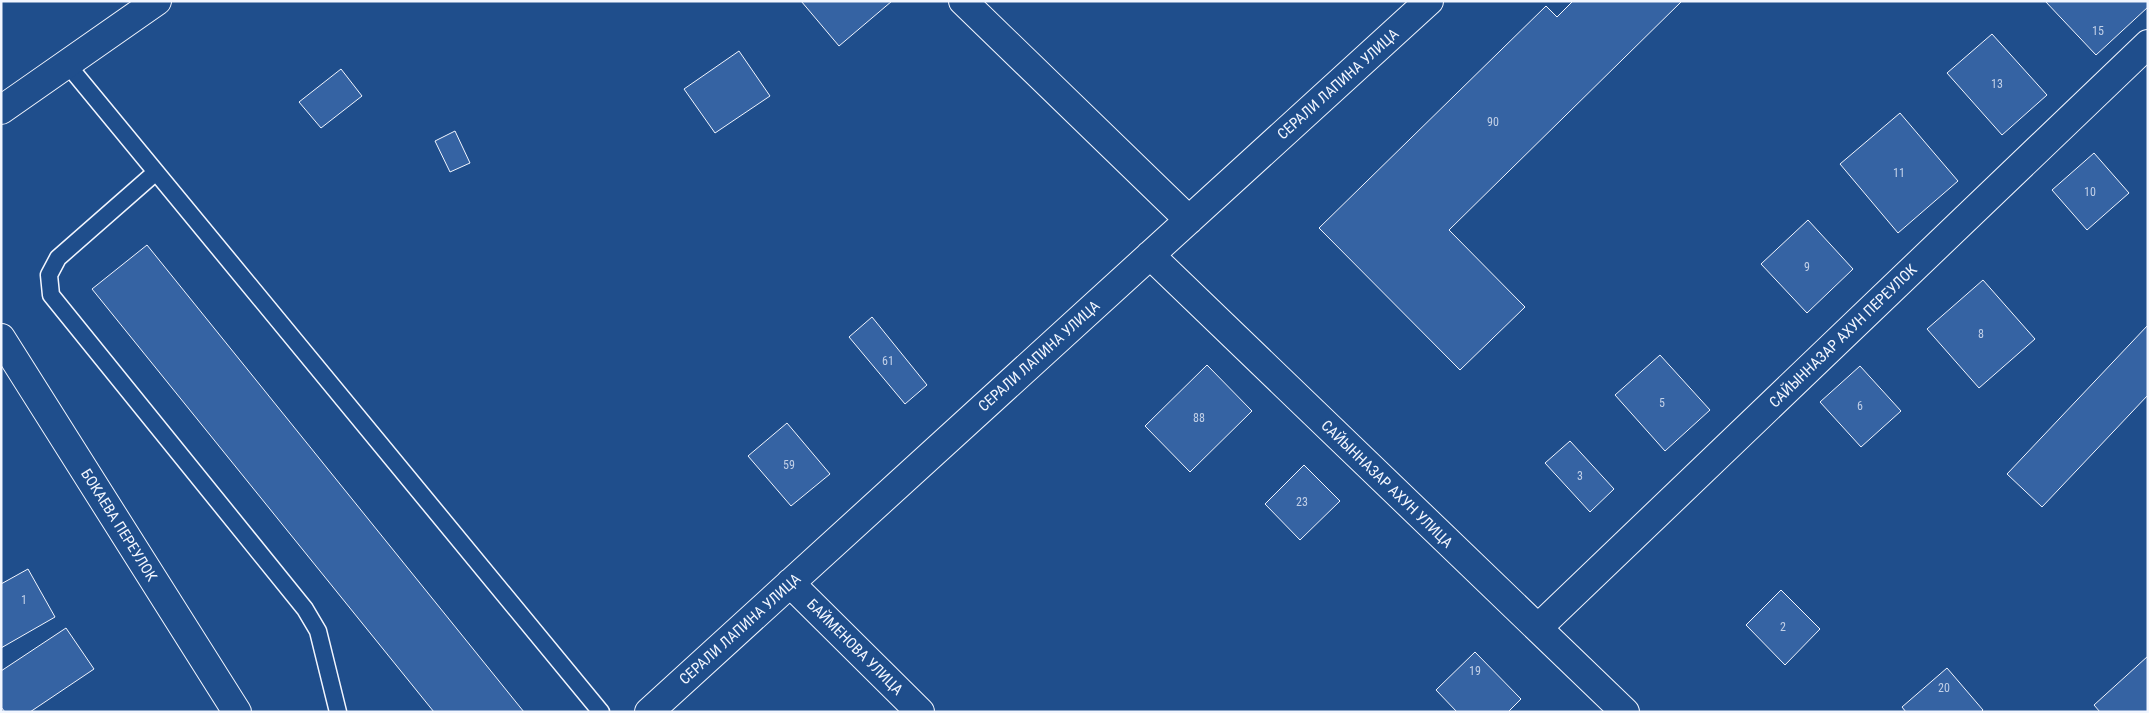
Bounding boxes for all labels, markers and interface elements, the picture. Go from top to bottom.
house number: 15 [2092,24,2104,38]
street label: СЕРАЛИ ЛАПИНА УЛИЦА [1274,25,1403,143]
house number: 13 [1991,77,2003,91]
house number: 90 [1487,115,1499,129]
house number: 11 [1893,166,1905,180]
house number: 10 [2084,185,2096,199]
street label: САЙЫННАЗАР АХУН ПЕРЕУЛОК [1765,260,1921,411]
house number: 9 [1804,260,1810,274]
street label: СЕРАЛИ ЛАПИНА УЛИЦА [975,297,1104,415]
house number: 8 [1978,327,1984,341]
house number: 61 [882,354,894,368]
house number: 5 [1659,396,1665,410]
house number: 6 [1857,399,1863,413]
house number: 88 [1193,411,1205,425]
street label: САЙЫННАЗАР АХУН УЛИЦА [1317,416,1457,552]
house number: 59 [783,458,795,472]
street label: БОКАЕВА ПЕРЕУЛОК [77,465,161,585]
house number: 3 [1577,469,1583,483]
house number: 23 [1296,495,1308,509]
street label: СЕРАЛИ ЛАПИНА УЛИЦА [676,570,805,688]
house number: 1 [21,593,27,607]
street label: БАЙМЕНОВА УЛИЦА [803,595,907,699]
house number: 2 [1780,620,1786,634]
house number: 19 [1469,664,1481,678]
house number: 20 [1938,681,1950,695]

